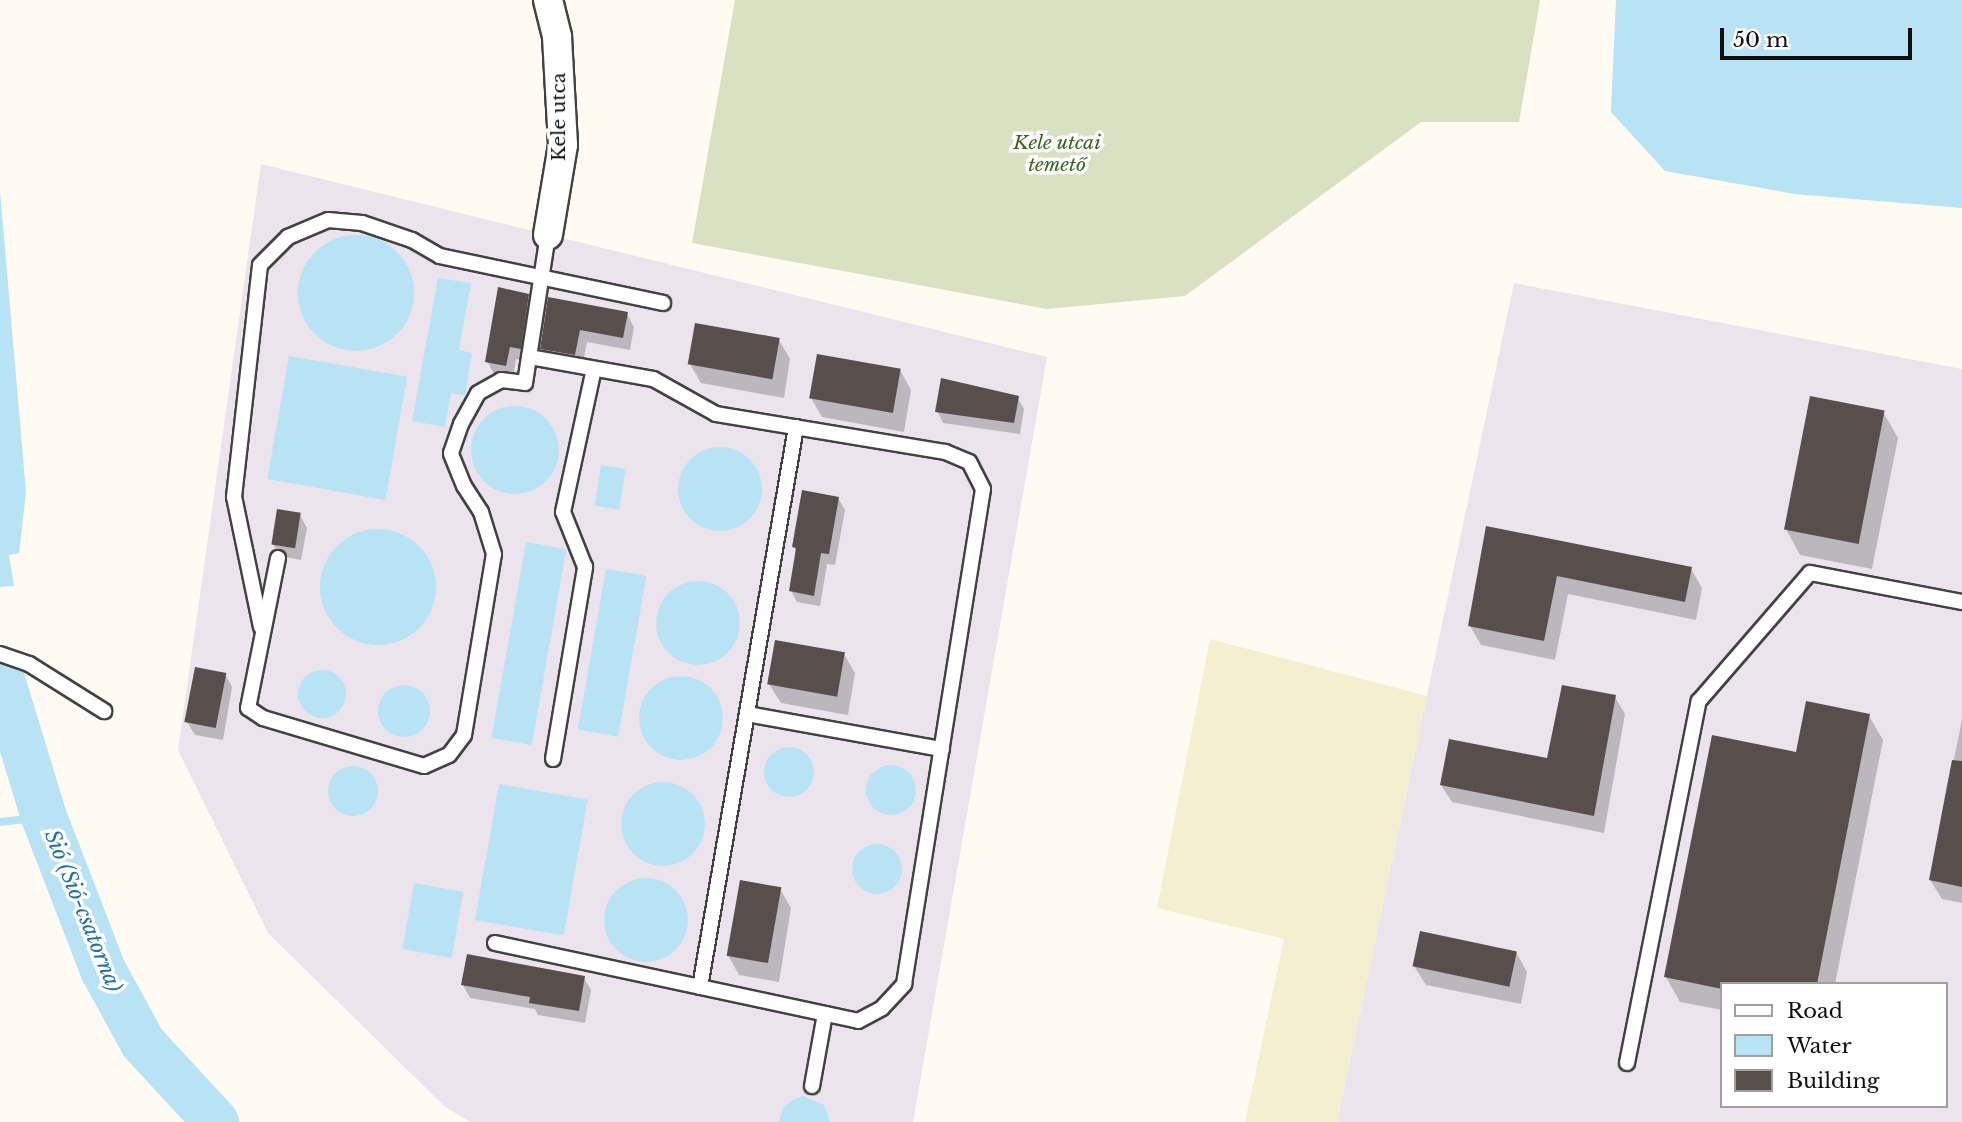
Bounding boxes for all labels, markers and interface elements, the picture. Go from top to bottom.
scale bar [1724,14,1916,58]
text: 50 m [1733,27,1788,53]
street label: Kele utca [548,73,570,161]
park label: Kele utcai temető [1013,132,1101,176]
water label: Sió (Sió-csatorna) [39,826,127,996]
legend [1720,982,1948,1108]
text: Road [1787,998,1843,1024]
text: Water [1787,1033,1851,1059]
text: Building [1787,1068,1879,1094]

